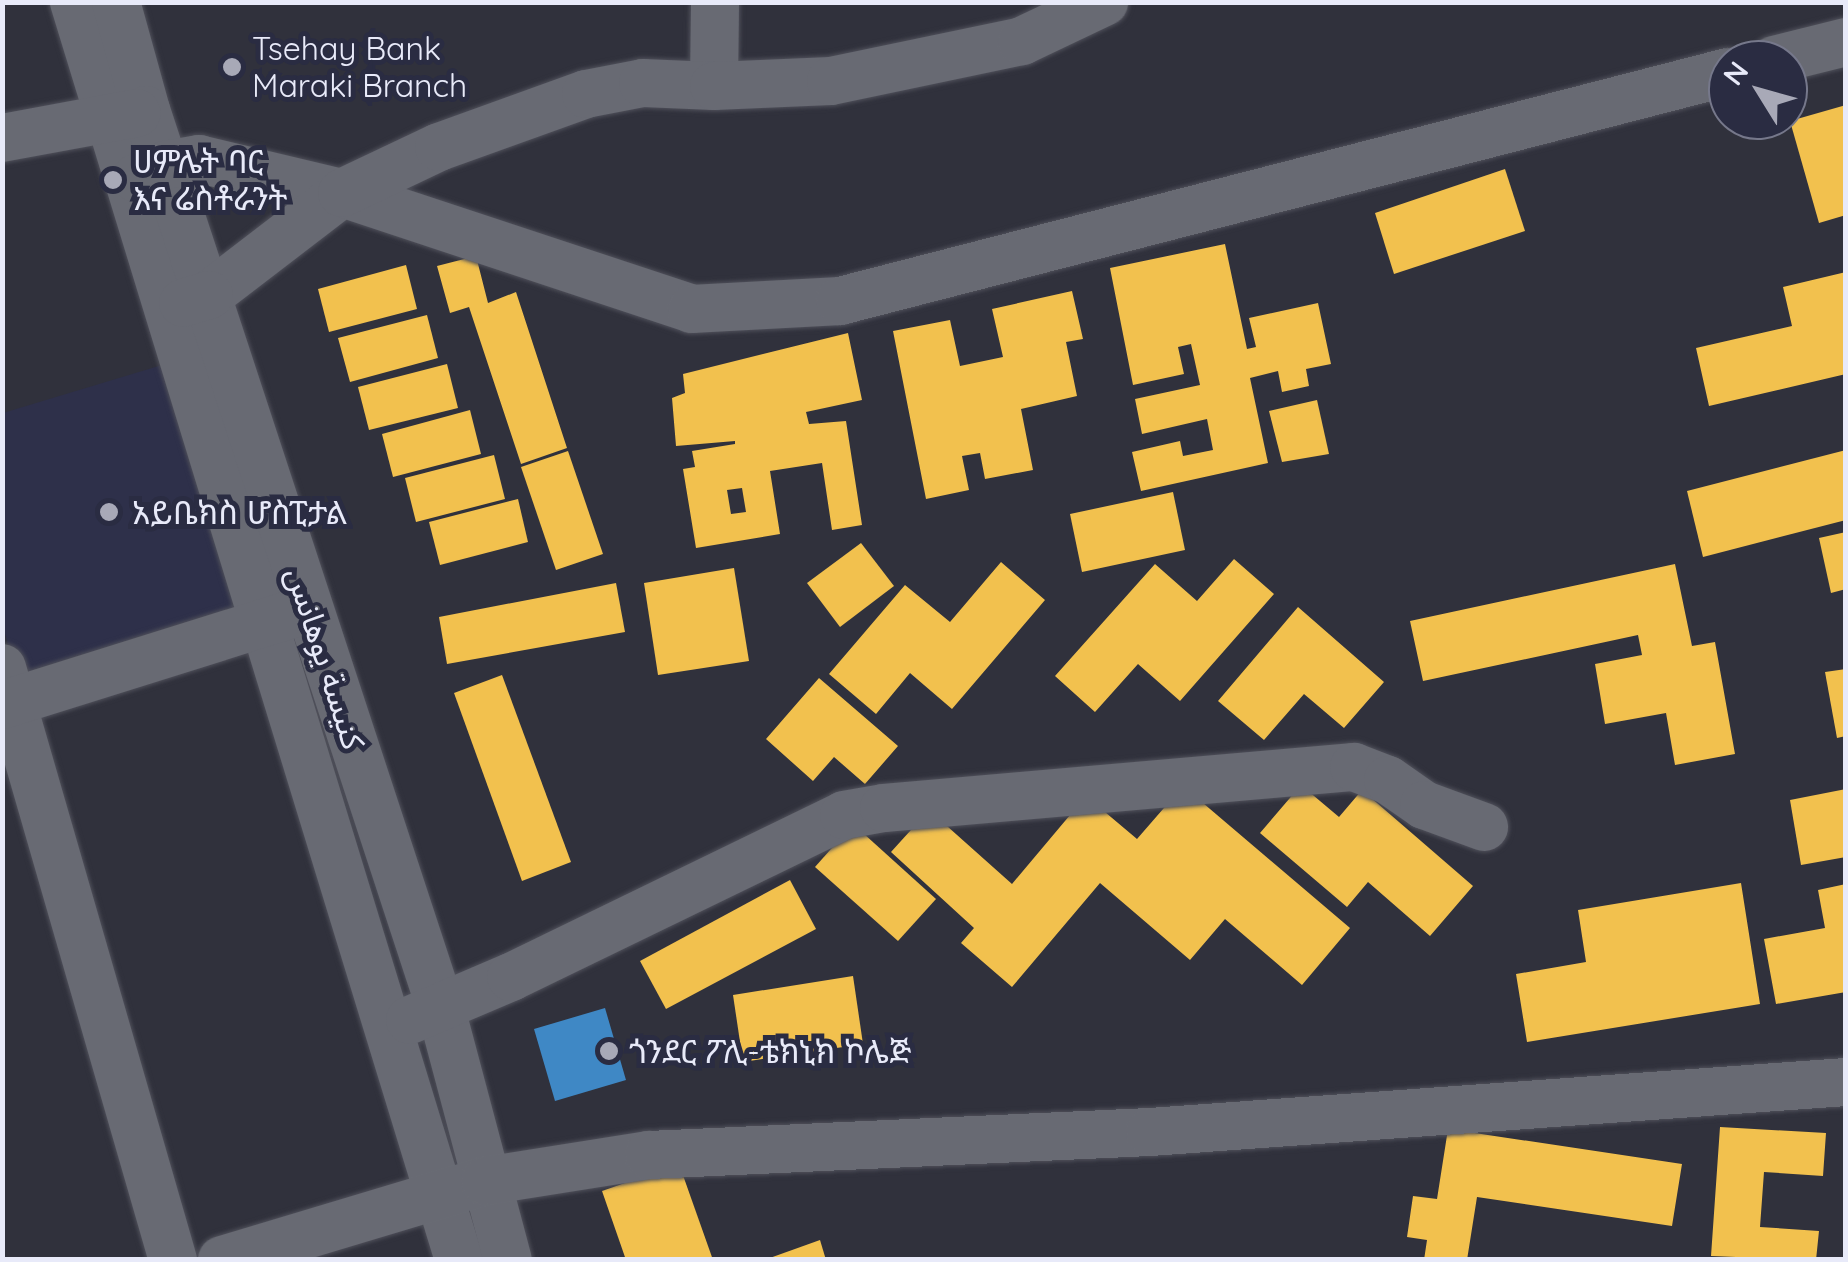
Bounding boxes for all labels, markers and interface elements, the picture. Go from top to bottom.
place label: Tsehay Bank Maraki Branch [252,30,467,105]
north arrow [1708,40,1808,140]
text: N [1715,54,1755,92]
marker: Tsehay Bank Maraki Branch [221,56,243,78]
place label: ሀምሌት ባር እና ሬስቶራንት [133,143,287,218]
marker: ሀምሌት ባር እና ሬስቶራንት [102,169,124,191]
place label: አይቤክስ ሆስፒታል [132,493,347,531]
marker: አይቤክስ ሆስፒታል [96,499,122,525]
street label: كنيسة يوهانس [279,562,373,754]
place label: ጎንደር ፖሊ-ቴክኒክ ኮሌጅ [629,1032,911,1070]
marker: ጎንደር ፖሊ-ቴክኒክ ኮሌጅ [598,1040,620,1062]

